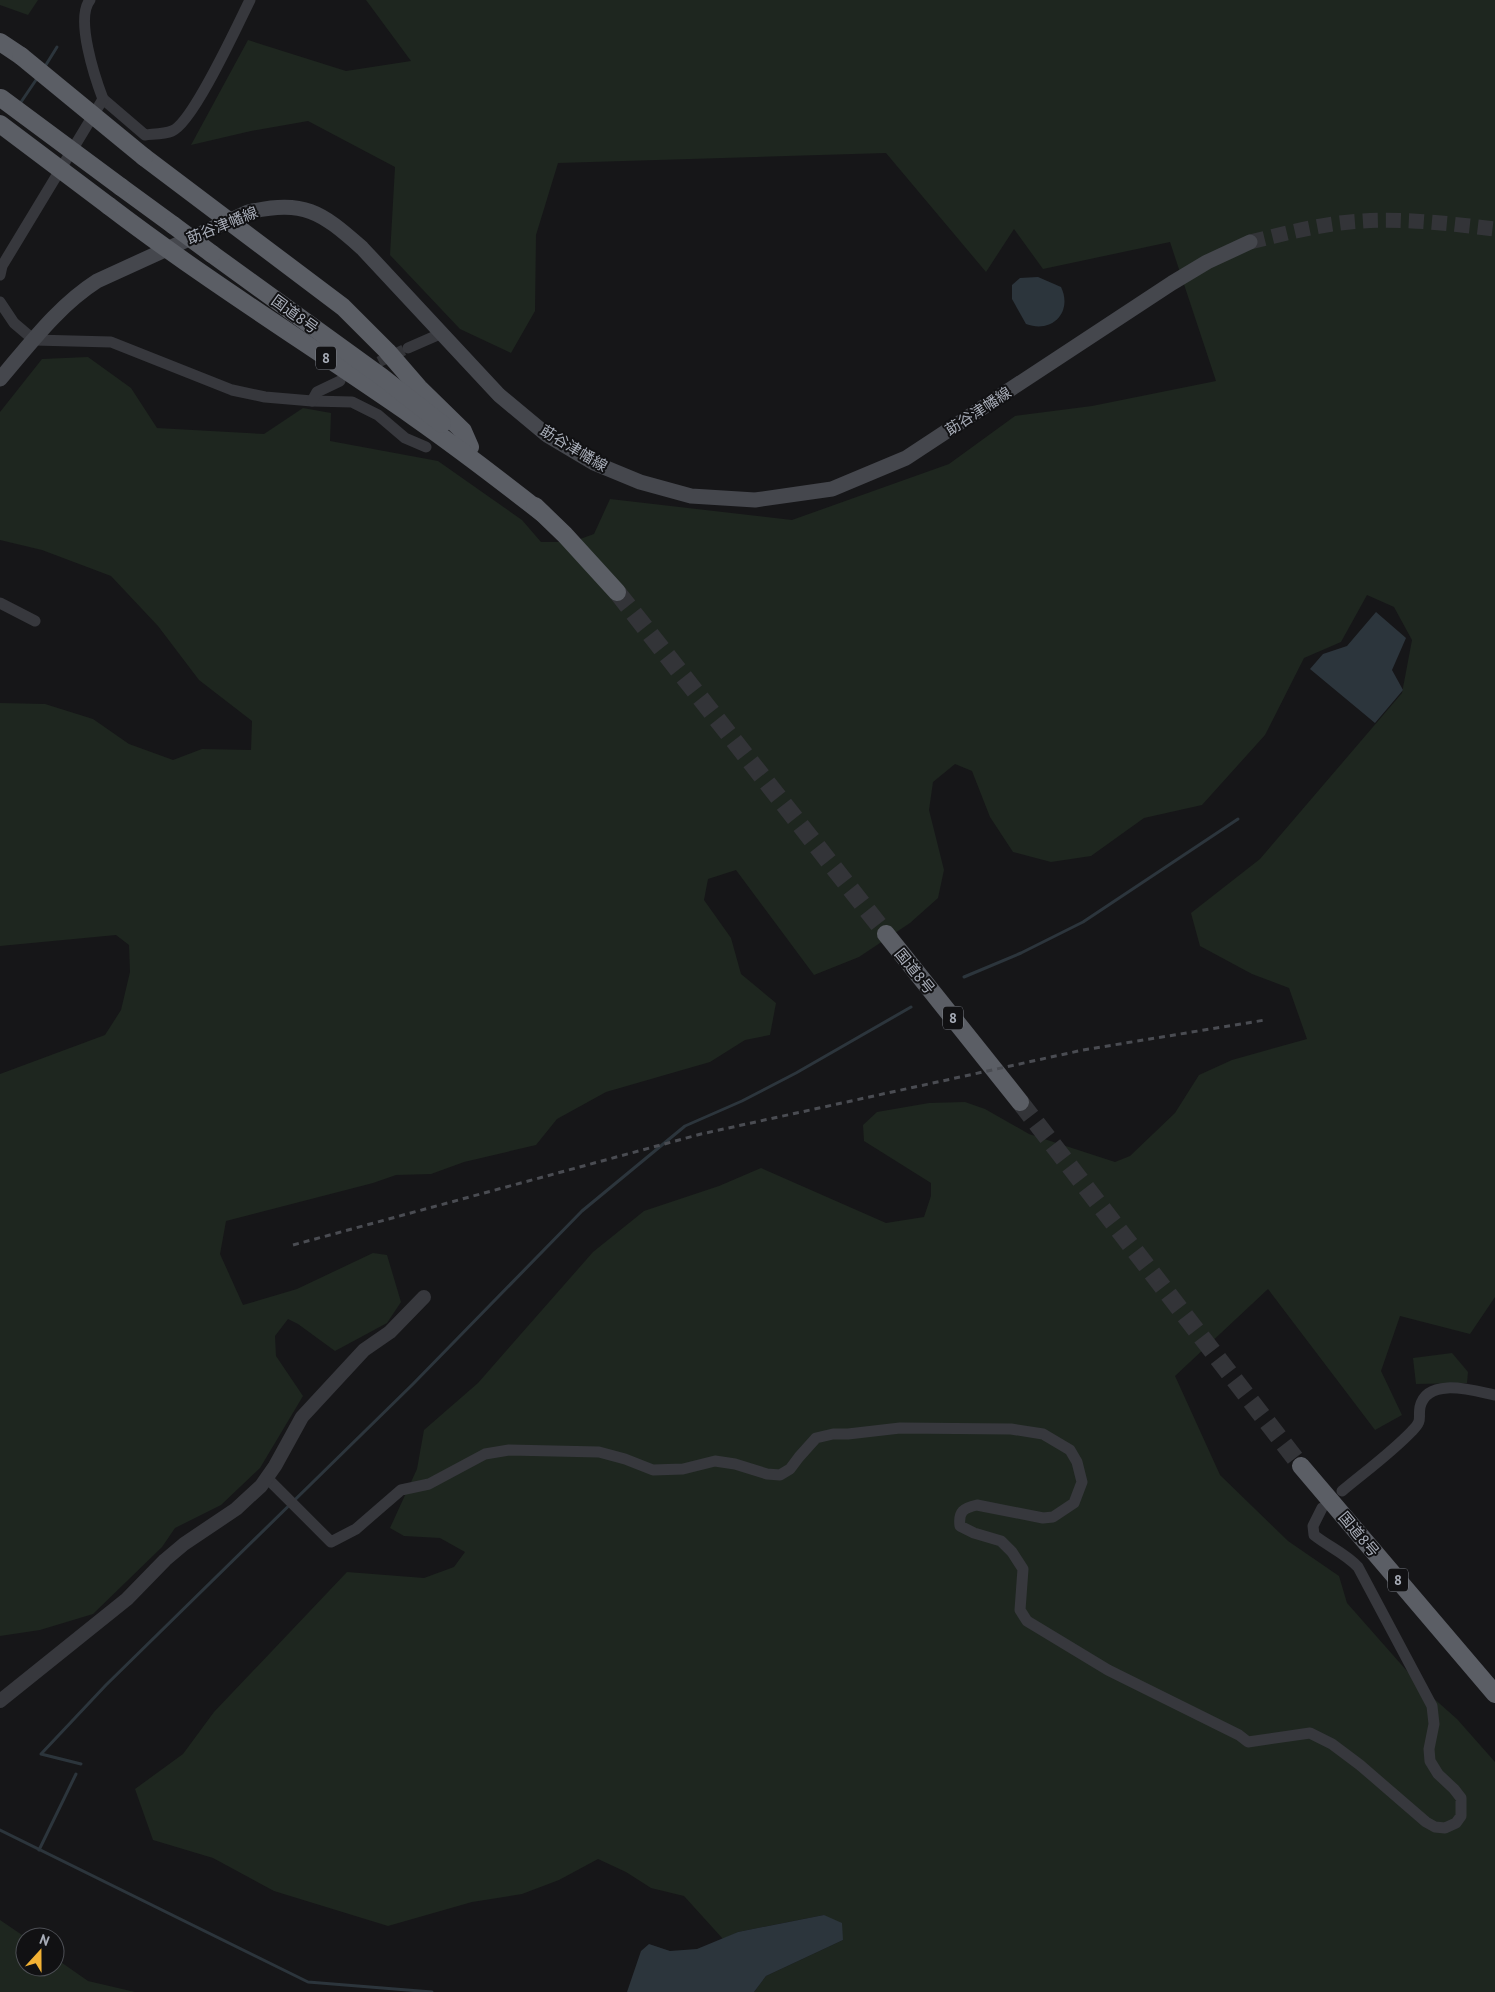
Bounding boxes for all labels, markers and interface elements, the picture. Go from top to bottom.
street label: 莇谷津幡線 [184,202,260,248]
street label: 国道8号 [268,291,322,337]
road number: 8 [316,346,336,369]
street label: 莇谷津幡線 [941,383,1015,439]
street label: 莇谷津幡線 [537,421,611,475]
street label: 国道8号 [891,944,939,998]
road number: 8 [943,1006,963,1030]
street label: 国道8号 [1335,1508,1383,1560]
road number: 8 [1388,1568,1408,1592]
north arrow [15,1927,65,1977]
text: N [37,1930,52,1950]

